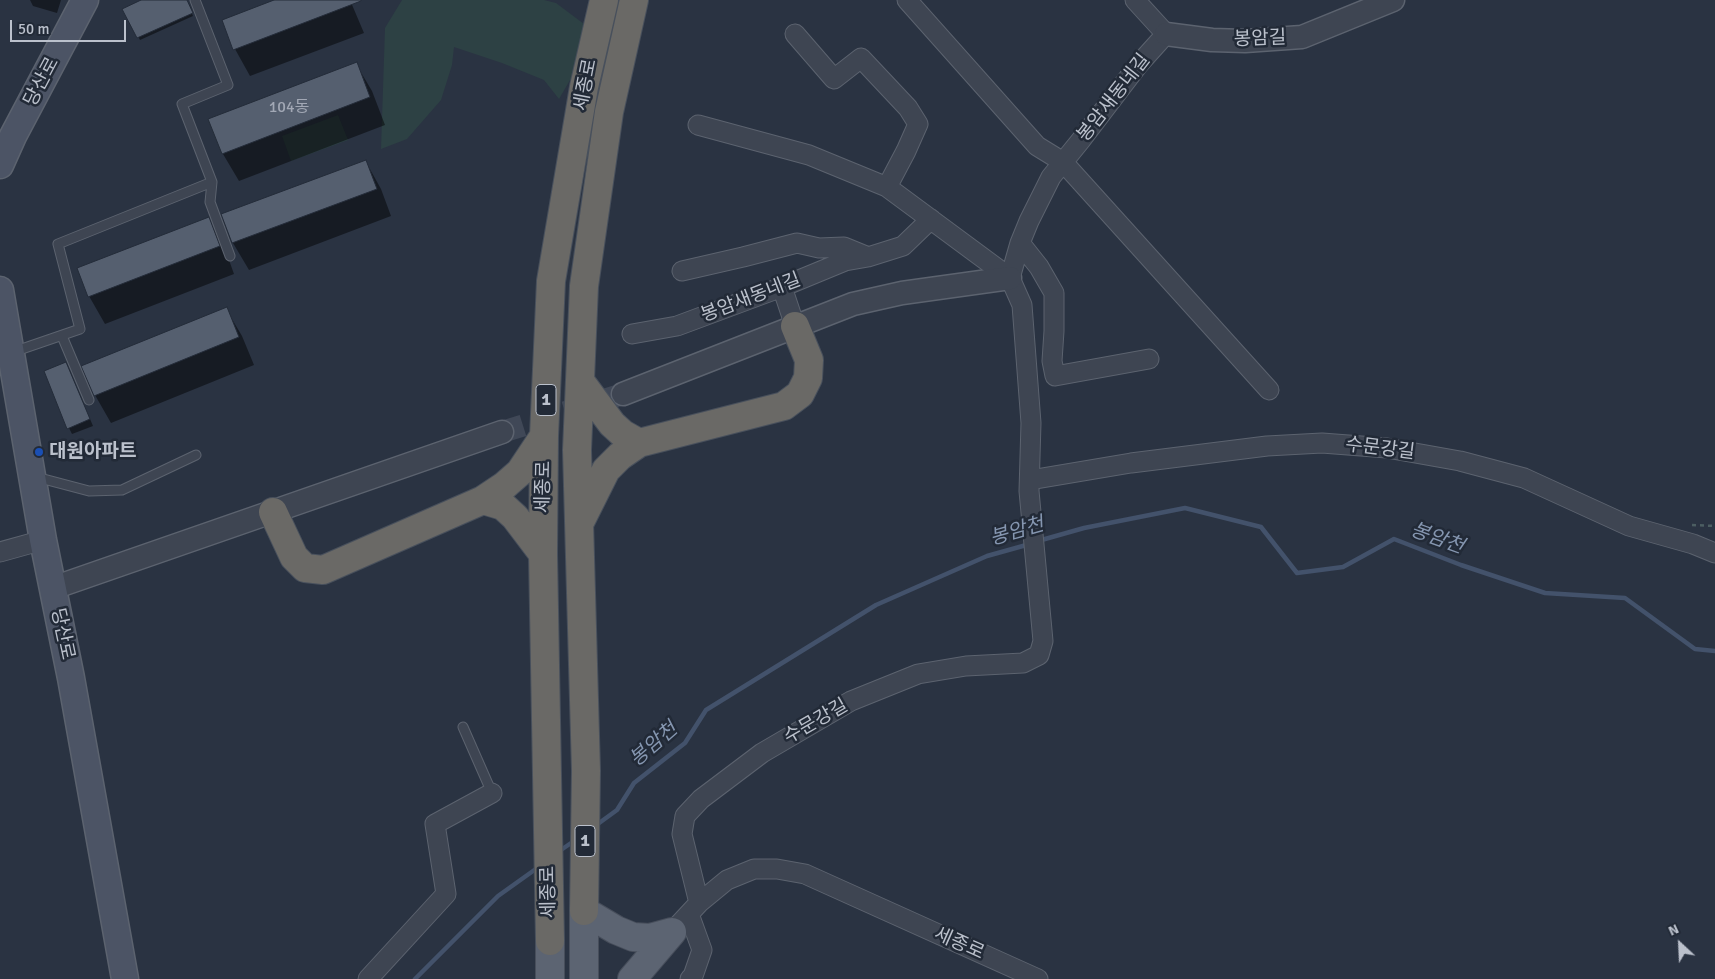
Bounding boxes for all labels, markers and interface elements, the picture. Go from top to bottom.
scale bar [12,10,129,42]
text: 50 m [18,20,49,38]
street label: 봉암길 [1233,27,1287,51]
street label: 봉암새동네길 [1073,50,1155,146]
street label: 당산로 [20,53,64,111]
street label: 세종로 [570,57,602,113]
house number: 104동 [269,98,309,118]
street label: 봉암새동네길 [698,269,804,327]
road number: 1 [536,384,556,416]
street label: 수문강길 [1344,433,1416,465]
place label: 대원아파트 [49,441,136,463]
marker: 대원아파트 [33,446,45,458]
street label: 세종로 [532,461,556,513]
water label: 봉암천 [987,513,1047,551]
water label: 봉암천 [1407,518,1467,560]
street label: 당산로 [45,606,79,662]
street label: 수문강길 [780,695,852,749]
water label: 봉암천 [625,718,683,772]
road number: 1 [575,826,595,856]
street label: 세종로 [537,866,561,918]
north arrow [1655,919,1705,969]
text: N [1665,920,1681,940]
street label: 세종로 [930,923,988,965]

